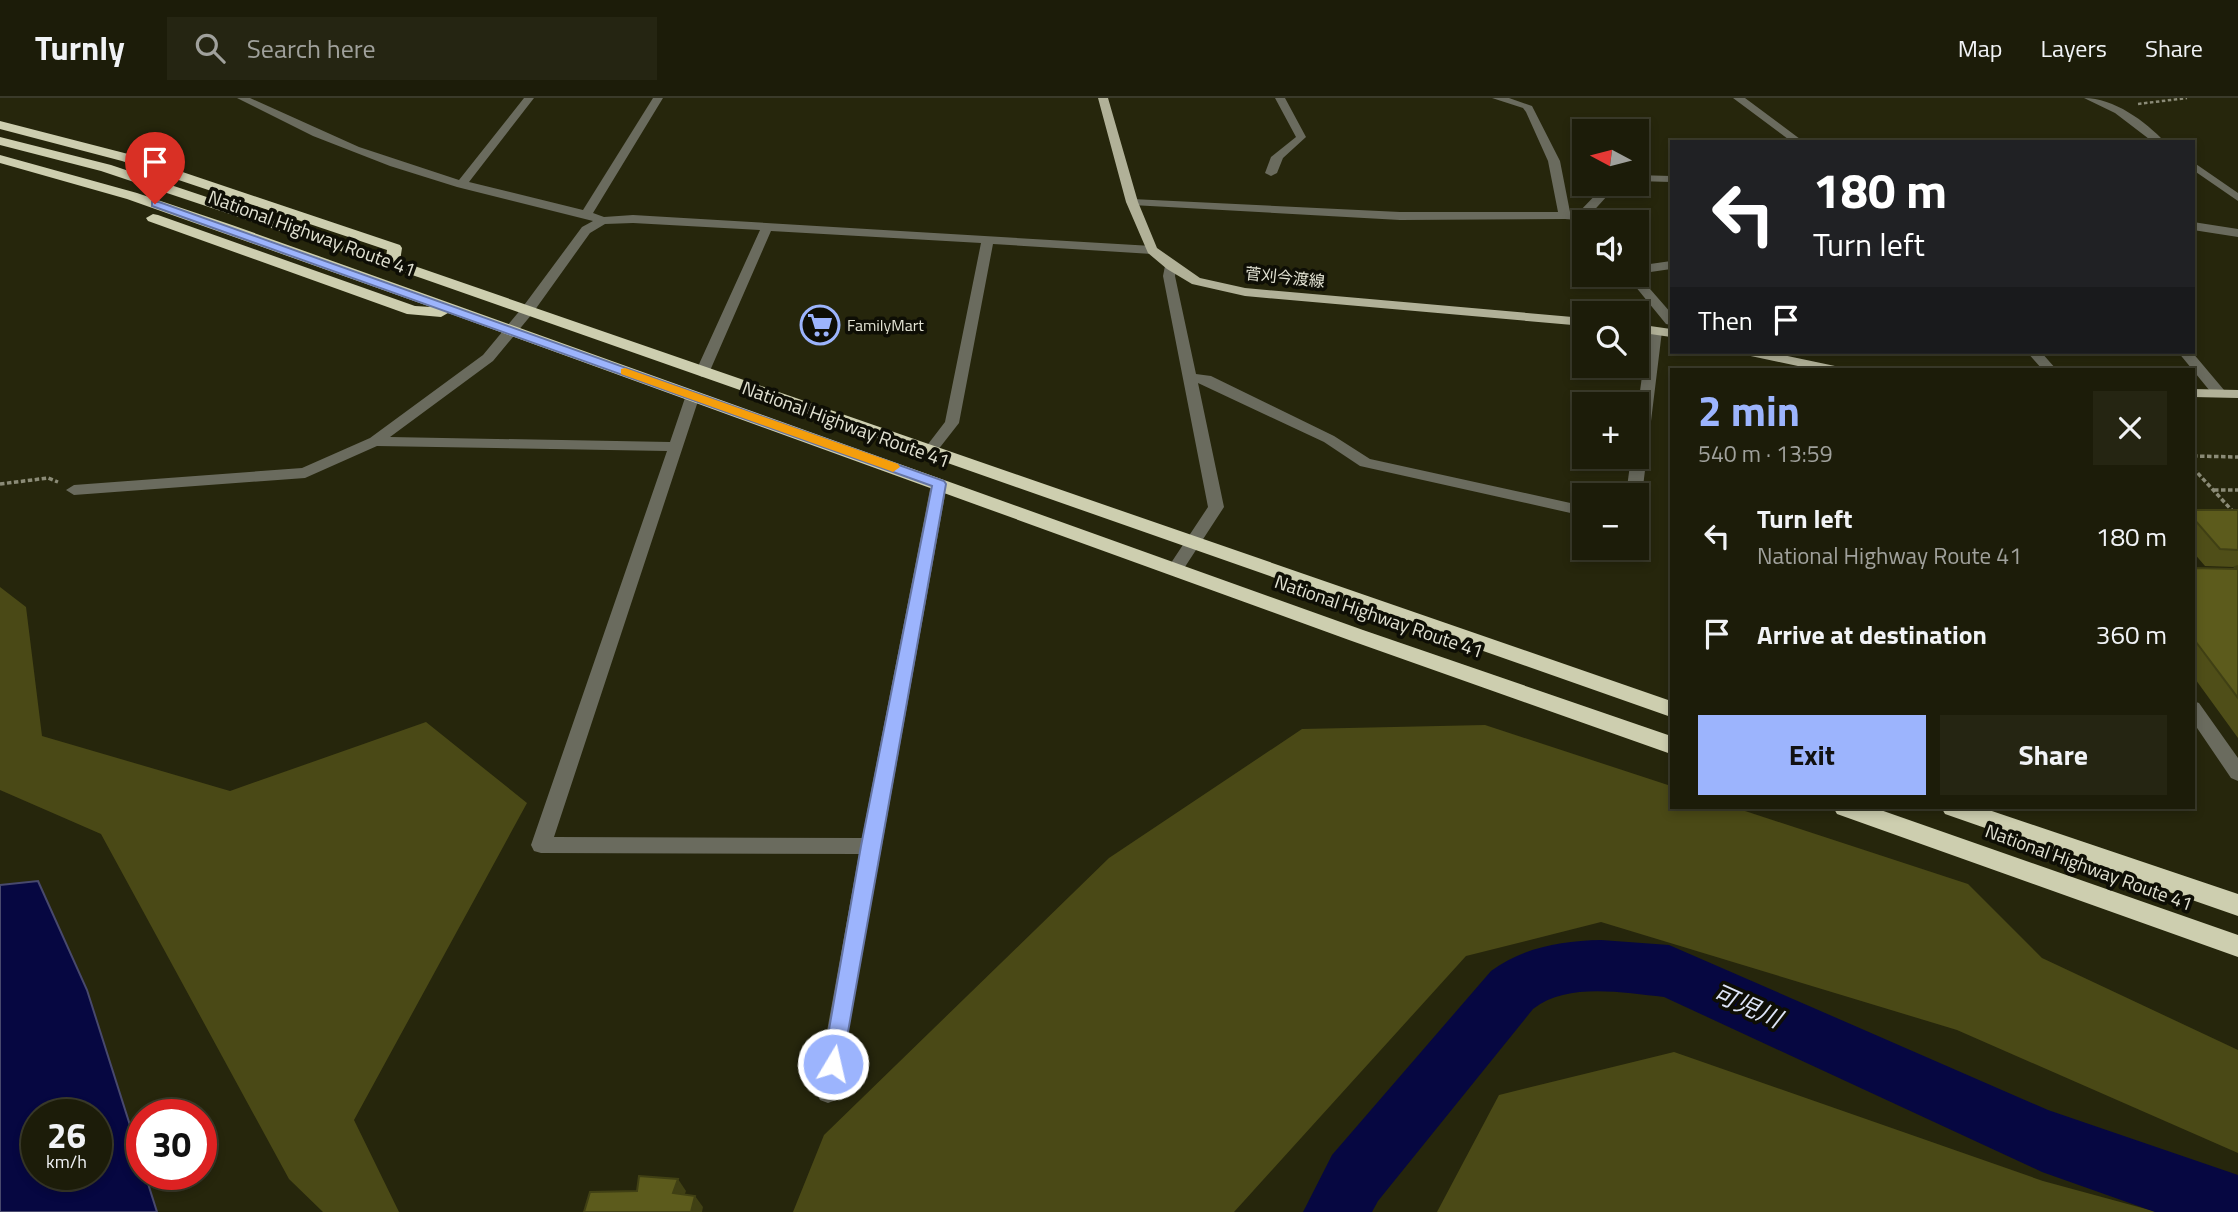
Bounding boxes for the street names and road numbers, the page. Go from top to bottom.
street label: National Highway Route 41 [204,181,420,284]
street label: 菅刈今渡線 [1244,261,1326,293]
street label: National Highway Route 41 [738,372,954,475]
street label: National Highway Route 41 [1271,566,1487,665]
street label: National Highway Route 41 [1981,815,2197,918]

